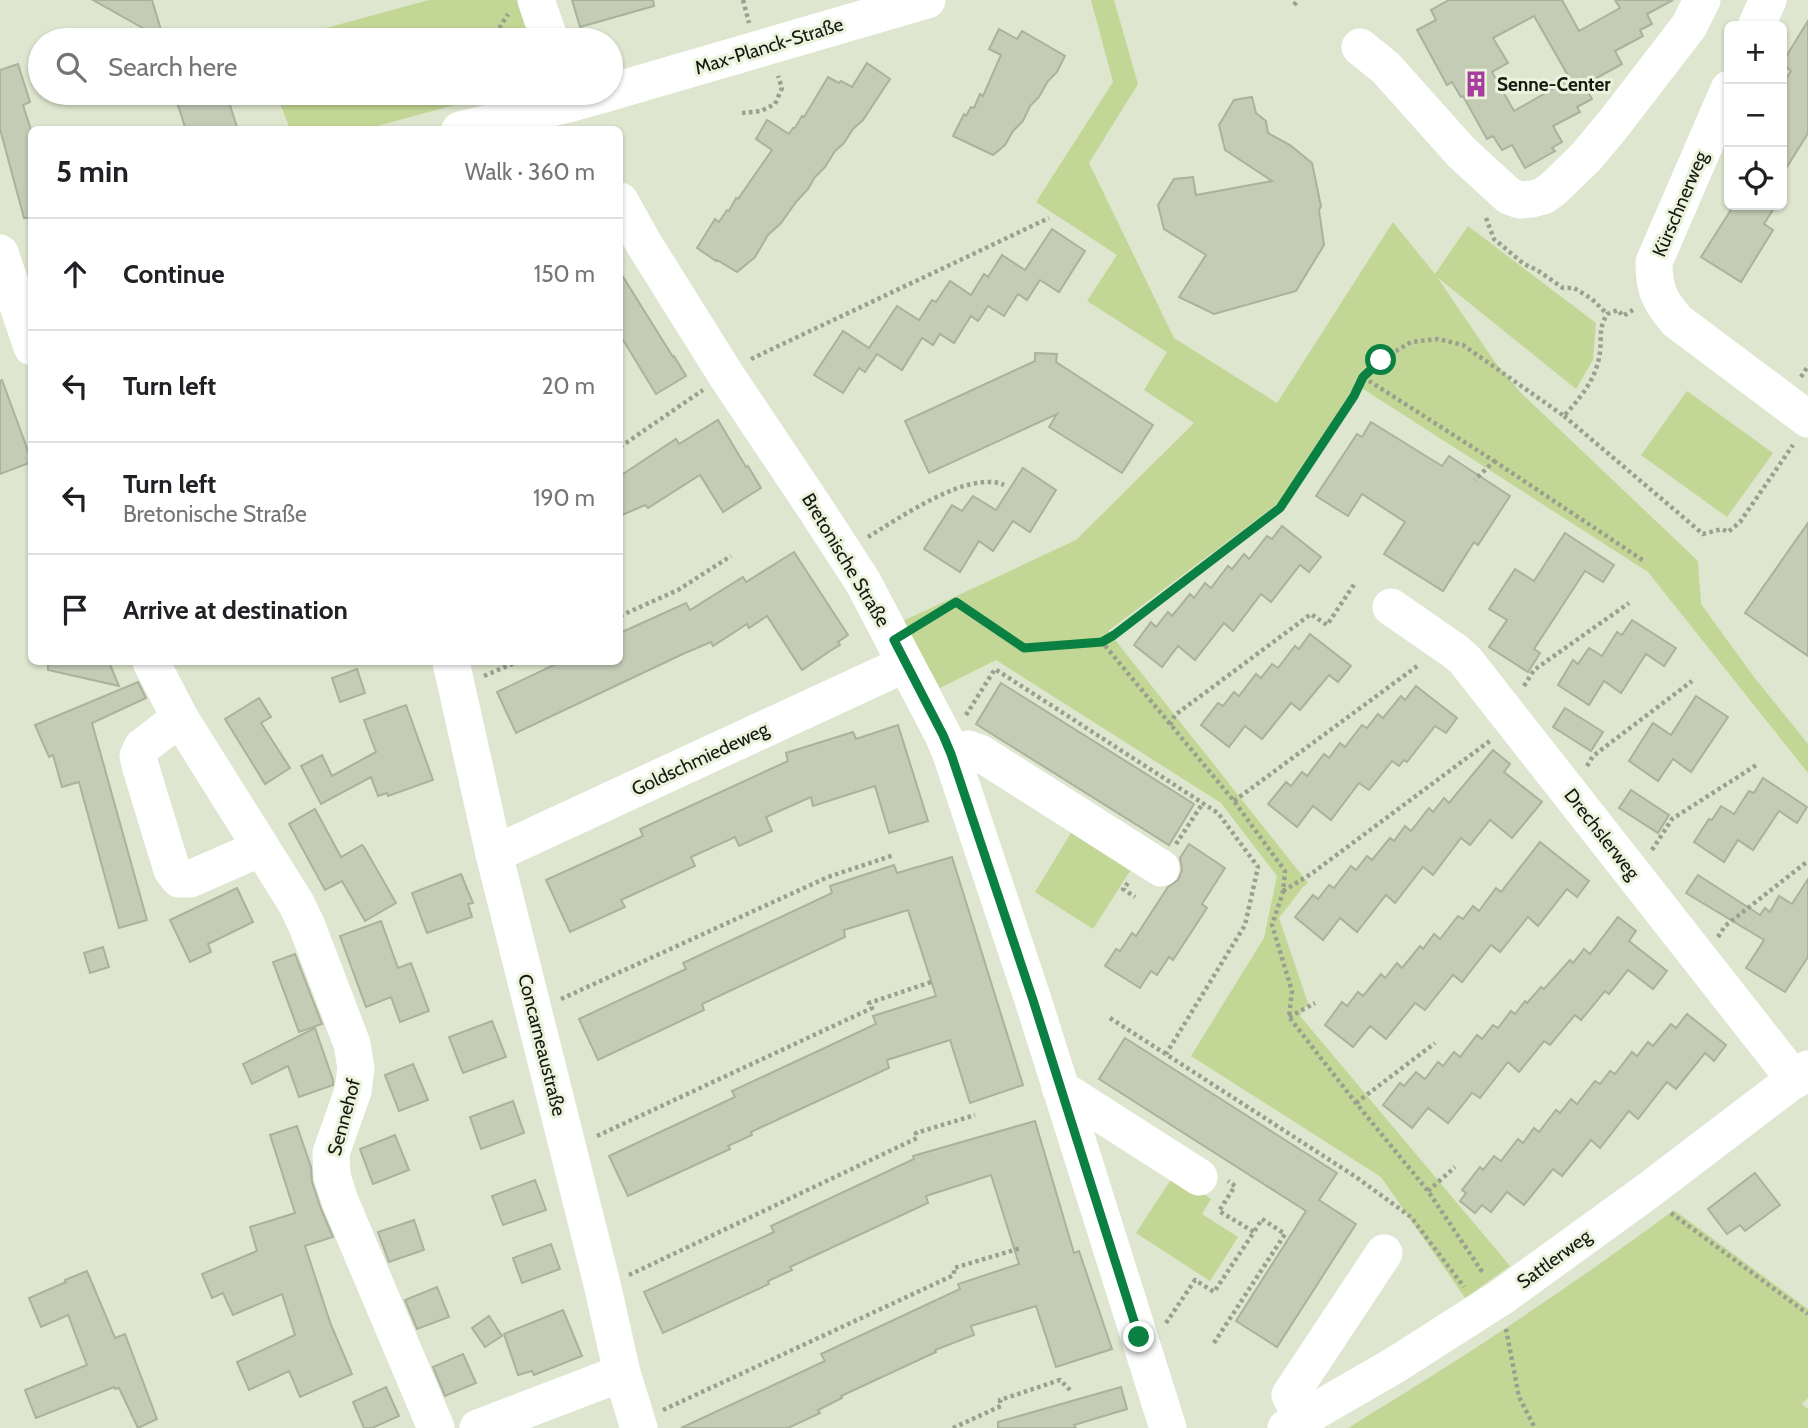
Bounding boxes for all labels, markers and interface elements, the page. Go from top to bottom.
street label: Max-Planck-Straße [692,12,846,79]
map controls [1724,21,1787,210]
button: + [1724,21,1787,84]
search box [28,28,623,105]
icon: search [52,48,90,86]
text: Search here [108,51,237,83]
building icon: Senne-Center [1461,69,1491,99]
place label: Senne-Center [1497,73,1611,96]
button: − [1724,84,1787,147]
street label: Kürschnerweg [1647,147,1713,260]
button: locate [1724,147,1787,210]
text: 5 min [56,153,129,190]
text: Walk · 360 m [465,158,595,186]
icon: ahead [56,255,94,293]
text: Continue [123,258,225,290]
text: 150 m [534,260,595,288]
route start [1365,344,1396,375]
icon: left [56,367,94,405]
text: Turn left [123,370,216,402]
text: 20 m [542,372,595,400]
text: Turn left [123,468,216,500]
icon: left [56,479,94,517]
text: 190 m [533,484,595,512]
street label: Bretonische Straße [797,489,895,631]
text: Bretonische Straße [123,500,307,528]
icon: arrive [56,591,94,629]
text: Arrive at destination [123,594,348,626]
street label: Goldschmiedeweg [628,717,773,801]
street label: Drechslerweg [1559,784,1645,884]
street label: Concarneaustraße [513,972,571,1119]
street label: Sennehof [323,1075,365,1158]
street label: Sattlerweg [1513,1224,1596,1294]
route end [1123,1321,1154,1352]

